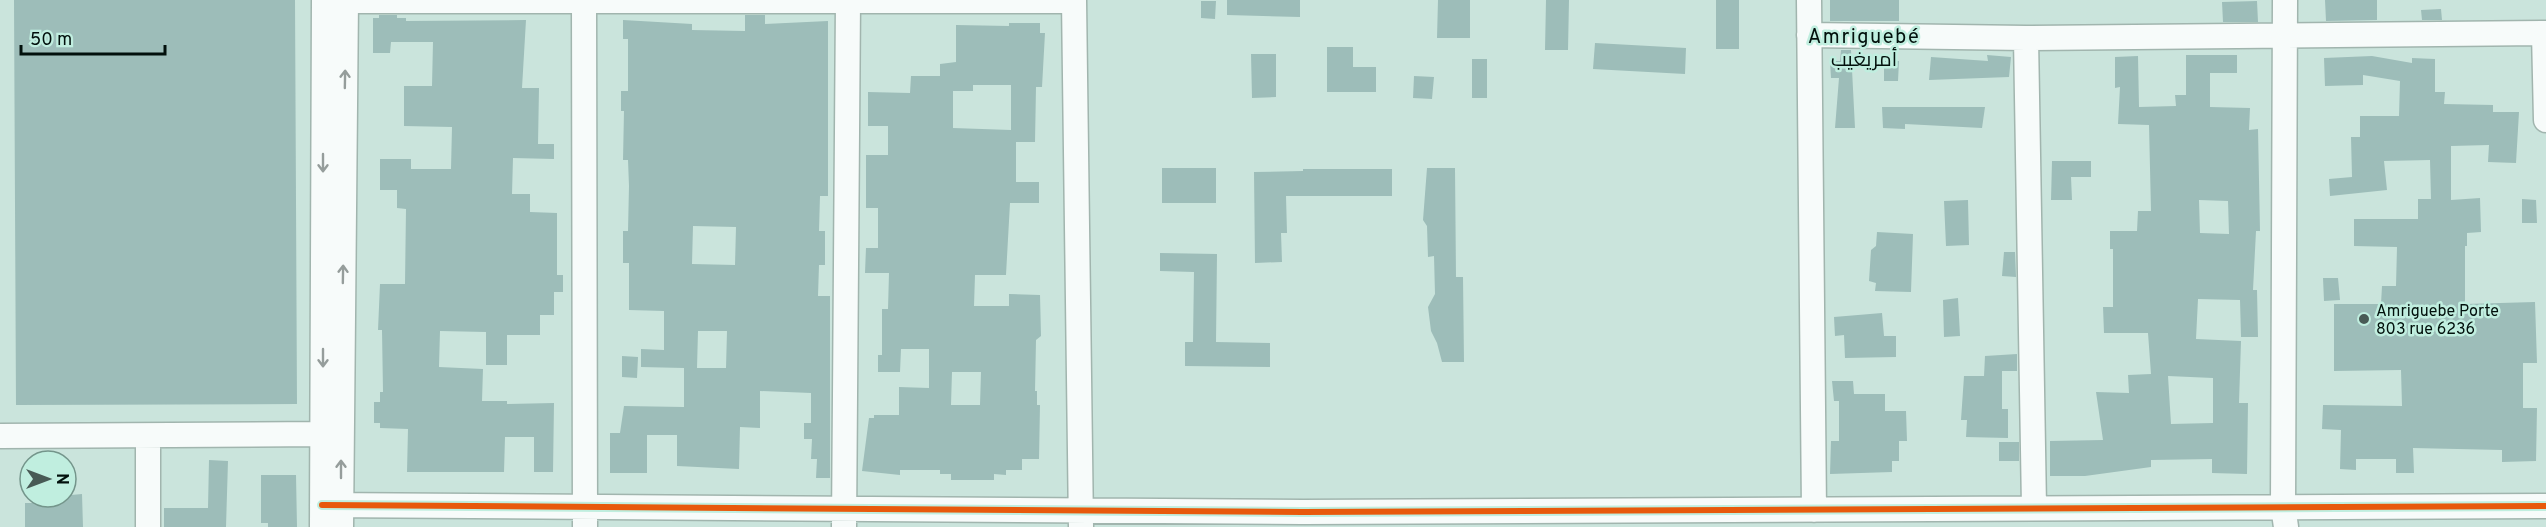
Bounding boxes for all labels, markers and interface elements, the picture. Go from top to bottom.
scale bar [21,18,165,56]
district label: Amriguebé أمريغيب [1808,25,1920,74]
text: 50 m [30,29,72,52]
one-way arrow [339,69,351,89]
one-way arrow [317,153,329,173]
one-way arrow [337,264,349,284]
place label: Amriguebe Porte 803 rue 6236 [2376,302,2499,340]
marker: Amriguebe Porte 803 rue 6236 [2357,312,2371,326]
one-way arrow [317,348,329,368]
north arrow [18,449,78,509]
one-way arrow [335,459,347,479]
text: N [51,473,71,485]

